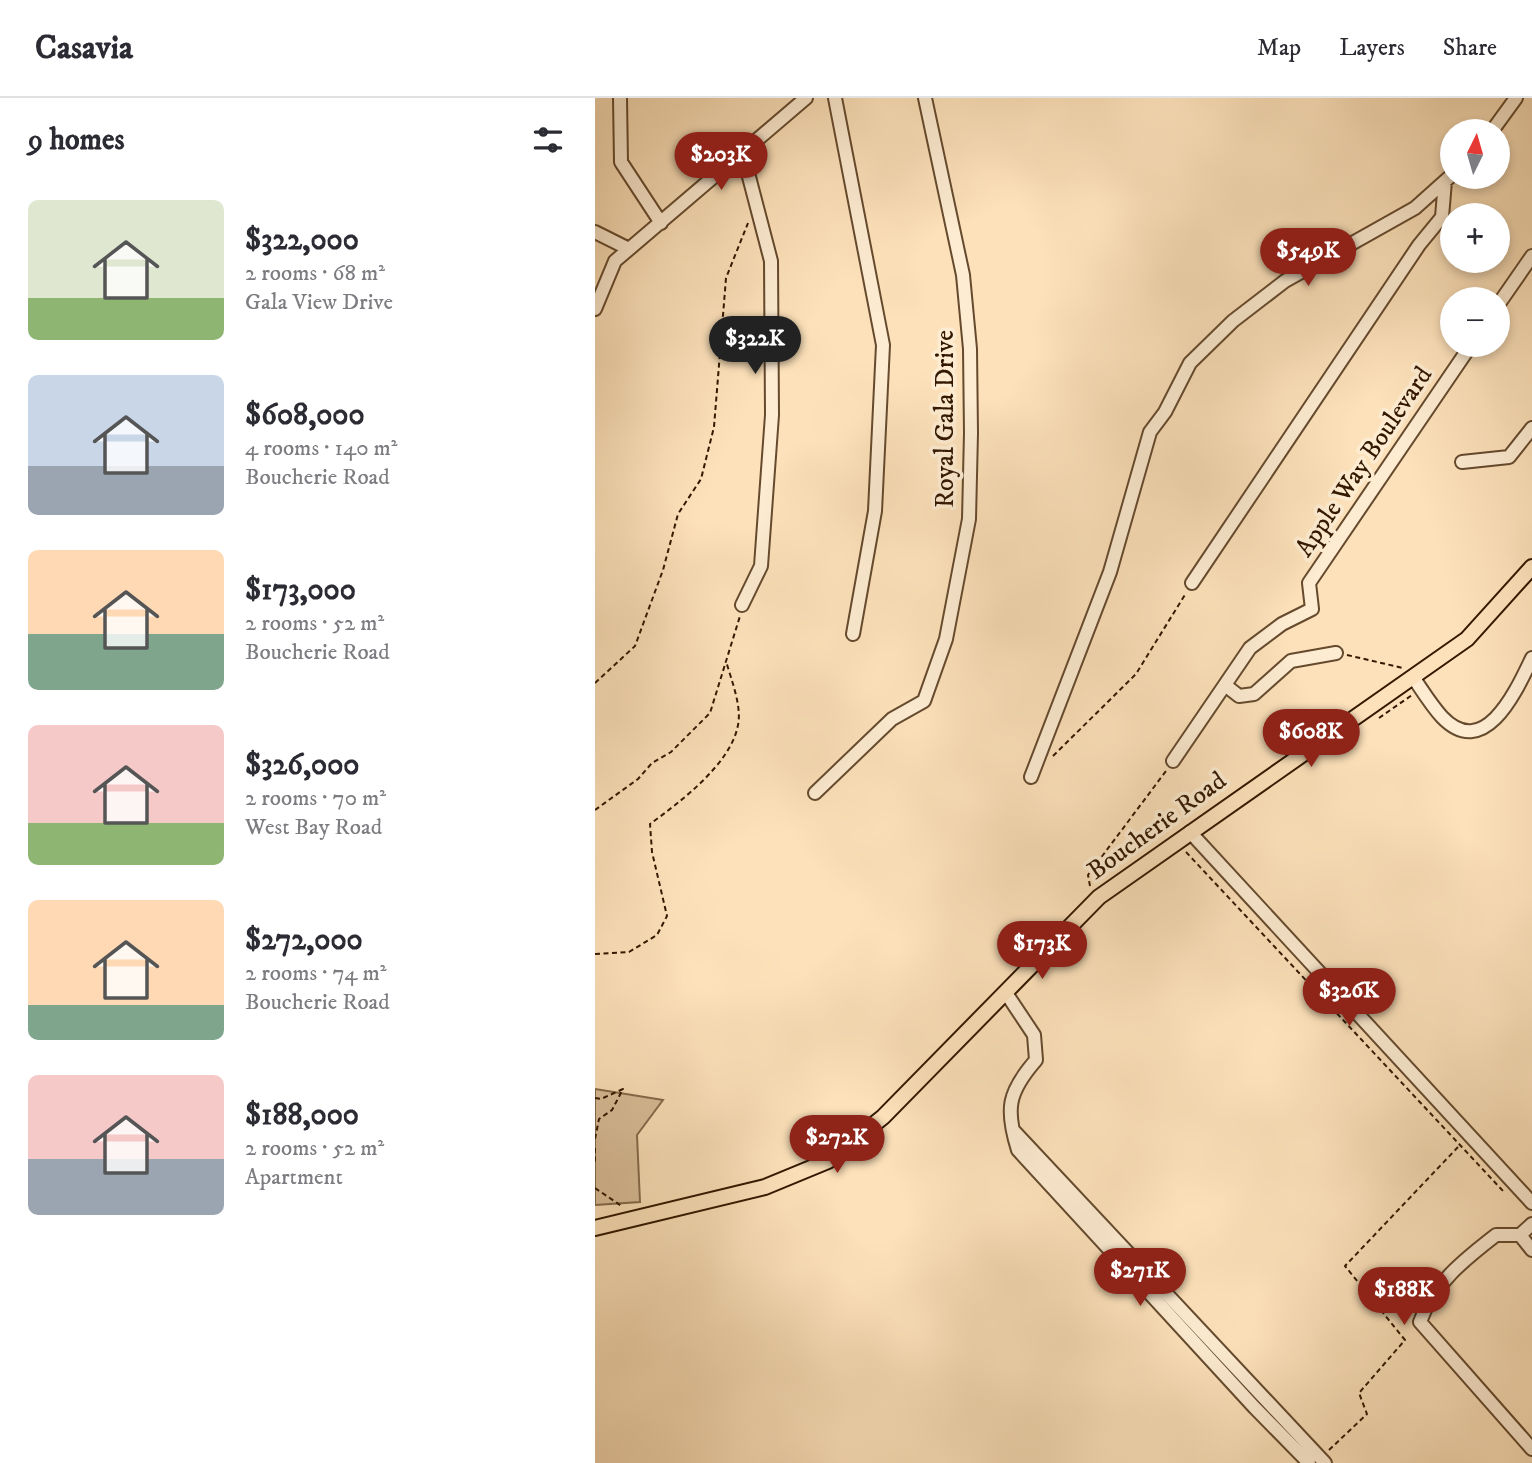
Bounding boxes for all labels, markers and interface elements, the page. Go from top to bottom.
text: Casavia [35,28,133,69]
text: Map [1257,33,1301,63]
text: Layers [1339,33,1405,63]
text: Share [1443,33,1497,63]
north arrow [1440,119,1510,189]
map controls [1440,119,1510,357]
icon: filters [529,121,567,159]
text: 9 homes [28,122,125,159]
pin: $203K [672,132,770,192]
text: $203K [691,140,751,169]
button: + [1440,203,1510,273]
text: $322,000 [245,222,359,259]
icon: home [84,228,168,312]
pin: $549K [1259,228,1357,288]
text: $549K [1276,236,1340,265]
text: 2 rooms · 68 m² [245,259,385,288]
button: − [1440,287,1510,357]
text: Gala View Drive [245,288,393,317]
pin: $322K [706,316,804,376]
text: $322K [725,324,785,353]
street label: Royal Gala Drive [929,330,962,508]
street label: Apple Way Boulevard [1288,360,1440,564]
text: $608,000 [245,397,365,434]
icon: home [84,403,168,487]
text: 4 rooms · 140 m² [245,434,398,463]
text: Boucherie Road [245,463,390,492]
text: $173,000 [245,572,356,609]
icon: home [84,578,168,662]
text: 2 rooms · 52 m² [245,609,384,638]
text: Boucherie Road [245,638,390,667]
pin: $608K [1262,710,1360,769]
text: $608K [1279,717,1343,746]
text: $326,000 [245,747,359,784]
icon: home [84,753,168,837]
street label: Boucherie Road [1081,765,1233,887]
text: 2 rooms · 70 m² [245,784,386,813]
text: West Bay Road [245,813,382,842]
text: $272,000 [245,922,363,959]
pin: $173K [993,922,1091,981]
icon: home [84,928,168,1012]
text: $173K [1013,929,1071,958]
text: 2 rooms · 74 m² [245,959,386,988]
pin: $326K [1300,968,1398,1028]
text: $326K [1319,976,1379,1005]
text: Boucherie Road [245,988,390,1017]
text: $188,000 [245,1097,359,1134]
icon: home [84,1103,168,1187]
pin: $272K [788,1116,886,1175]
text: $272K [806,1123,868,1152]
text: 2 rooms · 52 m² [245,1134,384,1163]
text: Apartment [245,1163,343,1192]
pin: $271K [1091,1248,1189,1308]
text: $271K [1110,1256,1170,1285]
pin: $188K [1355,1268,1453,1327]
text: $188K [1374,1275,1434,1304]

